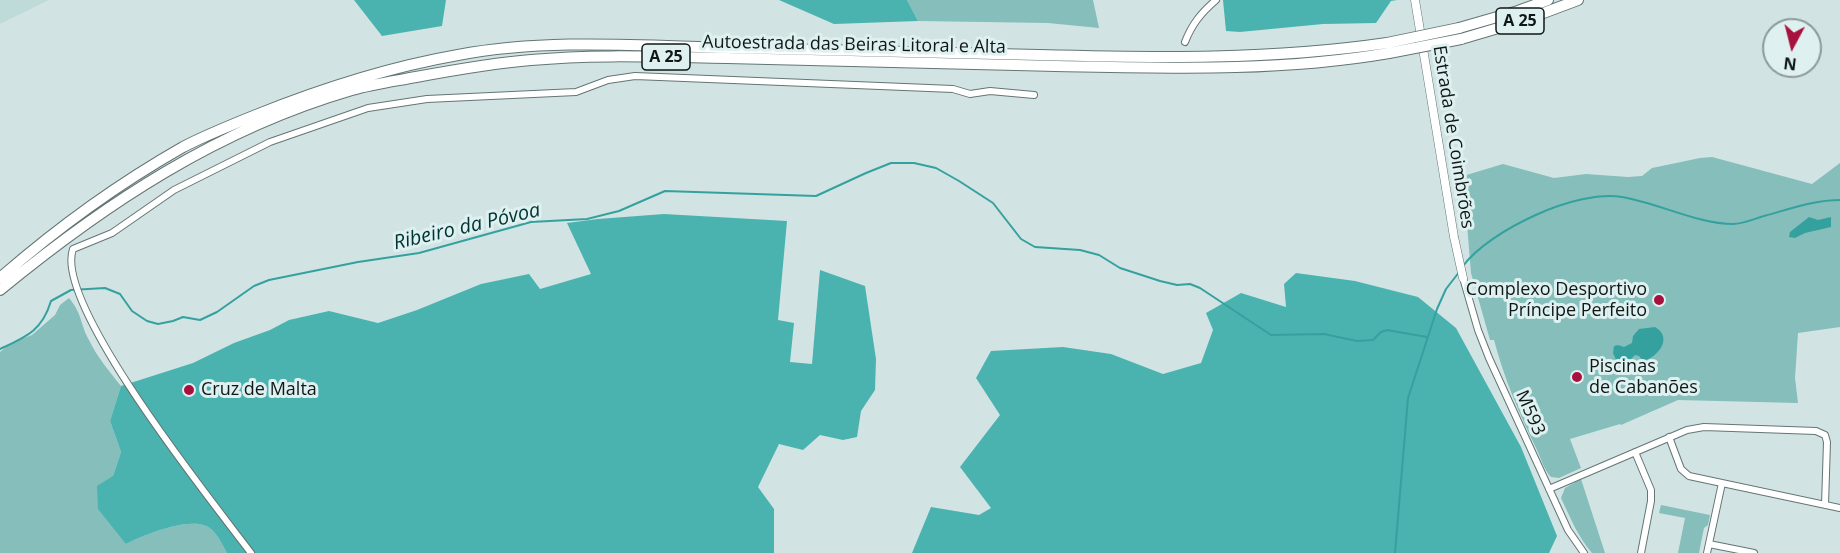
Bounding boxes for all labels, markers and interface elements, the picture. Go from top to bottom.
road number: A 25 [1496,8,1544,34]
north arrow [1762,18,1822,78]
street label: Autoestrada das Beiras Litoral e Alta [702,32,1006,58]
road number: A 25 [642,44,690,70]
street label: Estrada de Coimbrões [1428,44,1478,230]
text: N [1782,52,1798,76]
water label: Ribeiro da Póvoa [391,198,543,256]
place label: Complexo Desportivo Príncipe Perfeito [1466,279,1647,322]
marker: Complexo Desportivo Príncipe Perfeito [1652,293,1666,307]
place label: Piscinas de Cabanões [1589,356,1698,398]
marker: Piscinas de Cabanões [1570,370,1584,384]
place label: Cruz de Malta [201,379,317,401]
marker: Cruz de Malta [182,383,196,397]
street label: M593 [1511,387,1549,439]

